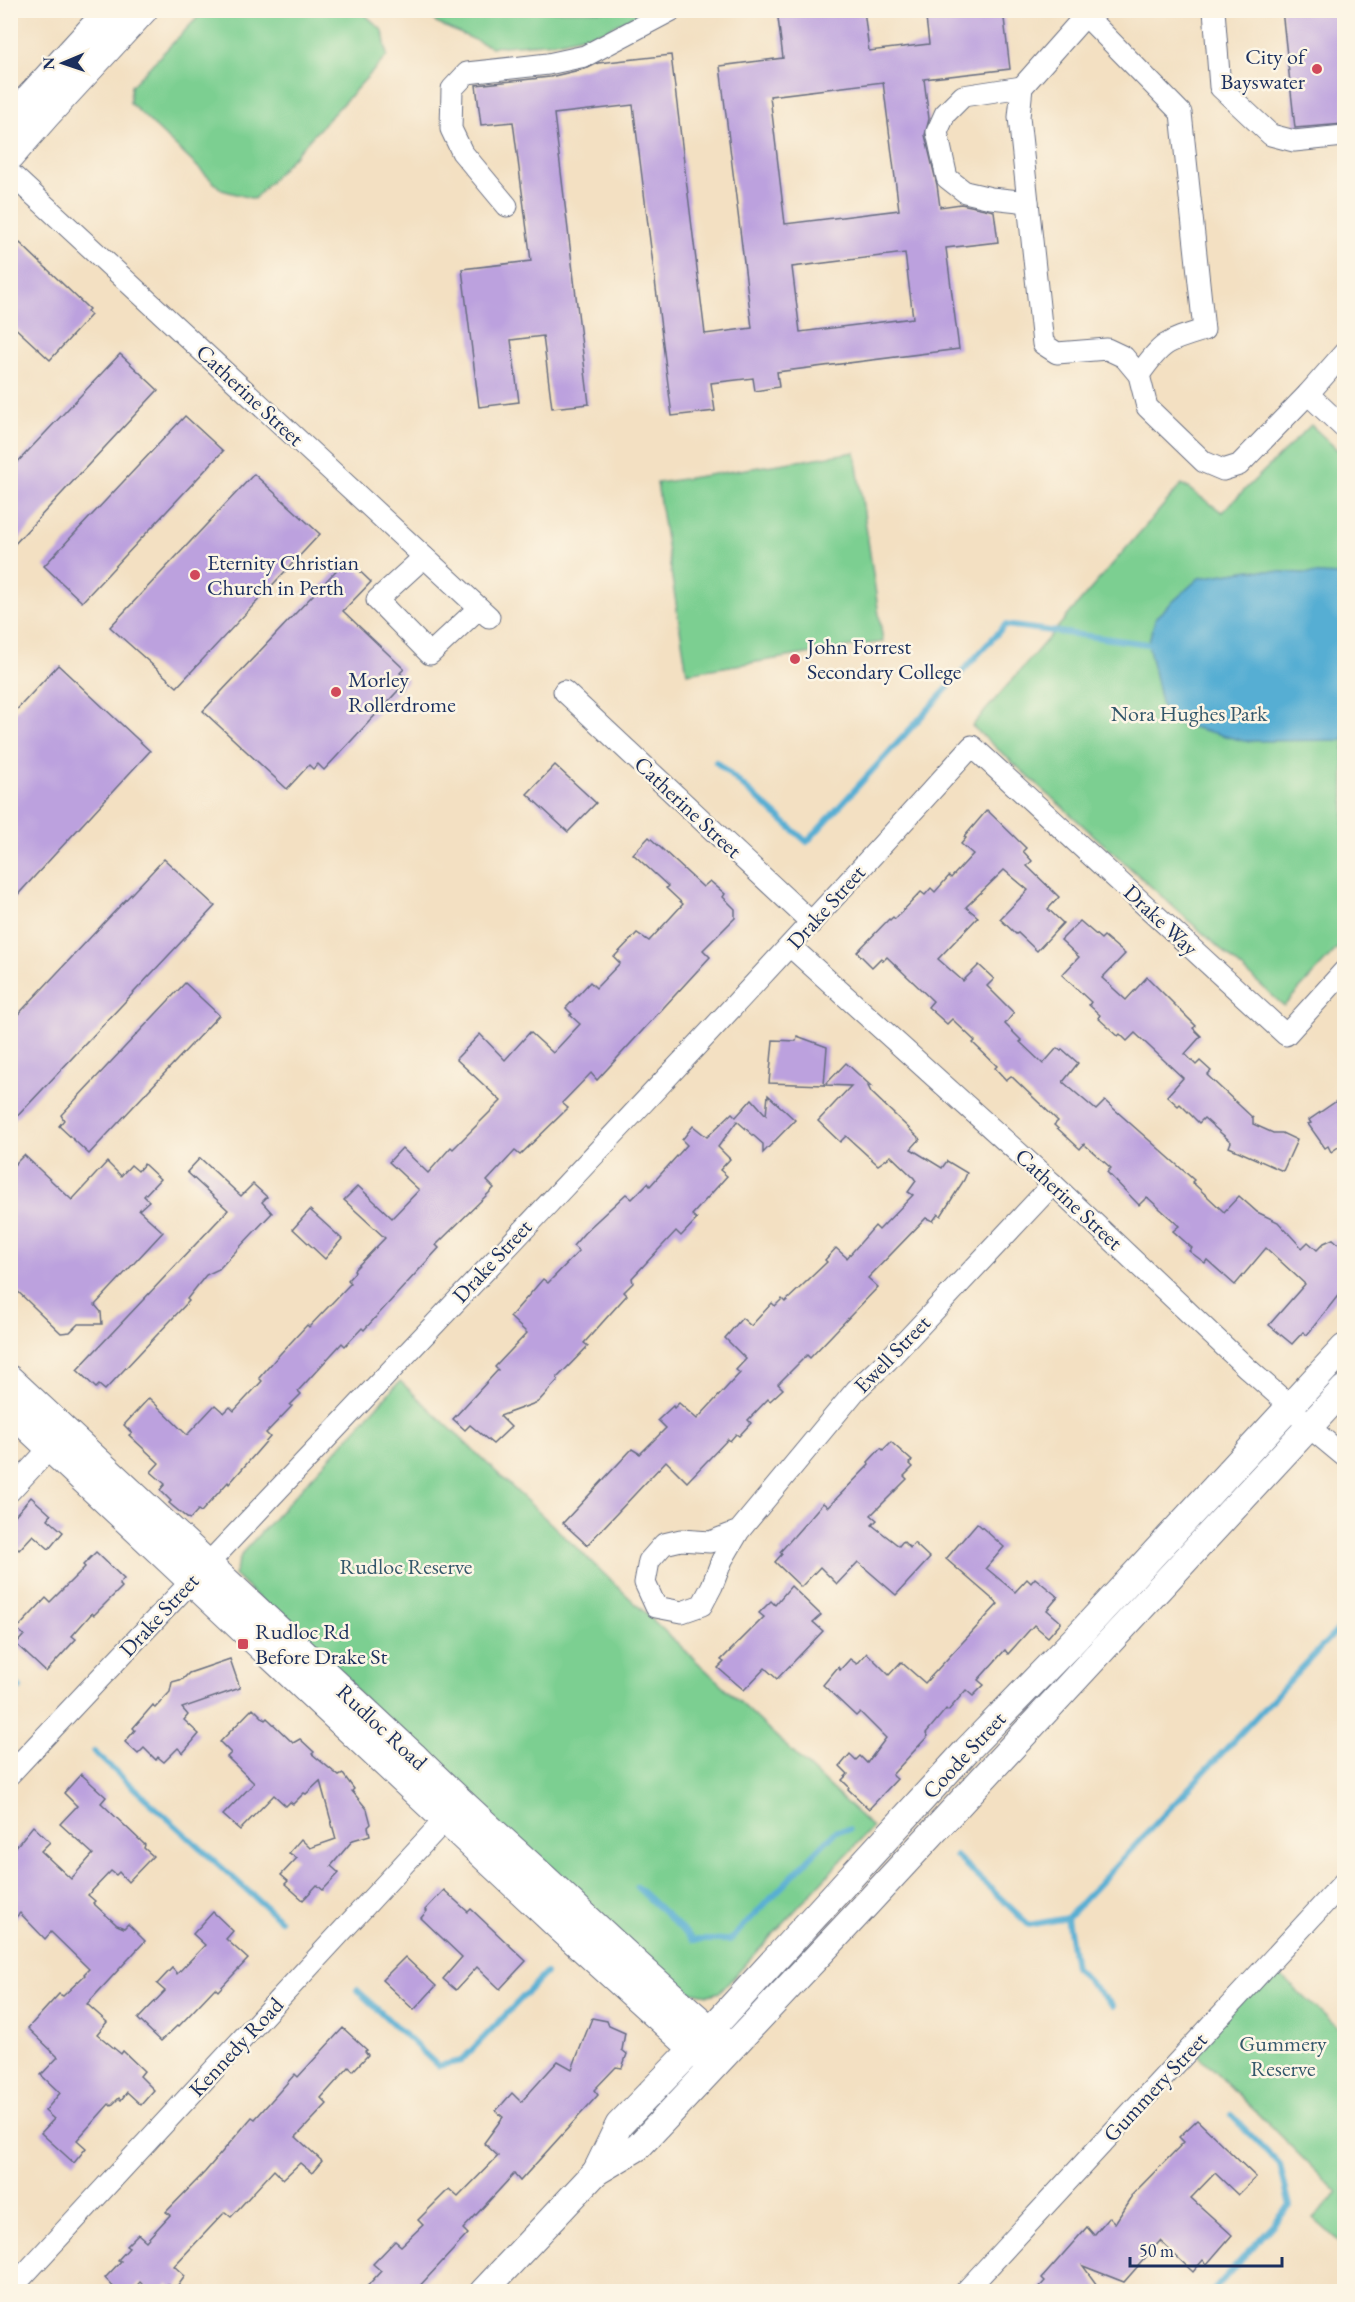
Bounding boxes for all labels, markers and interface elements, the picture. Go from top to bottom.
north arrow [33,33,93,93]
place label: City of Bayswater [1220,42,1308,96]
text: N [38,57,59,70]
marker: City of Bayswater [1310,62,1324,76]
street label: Catherine Street [190,338,310,452]
place label: Eternity Christian Church in Perth [207,548,360,602]
marker: Eternity Christian Church in Perth [188,568,202,582]
place label: John Forrest Secondary College [805,632,962,686]
marker: John Forrest Secondary College [788,652,802,666]
place label: Morley Rollerdrome [348,665,456,719]
marker: Morley Rollerdrome [329,685,343,699]
park label: Nora Hughes Park [1111,699,1268,728]
street label: Catherine Street [628,750,748,864]
street label: Drake Street [780,858,872,955]
street label: Drake Way [1117,878,1205,962]
street label: Catherine Street [1009,1142,1129,1256]
street label: Drake Street [446,1213,538,1309]
street label: Ewell Street [847,1309,937,1399]
park label: Rudloc Reserve [340,1552,473,1581]
street label: Drake Street [113,1567,205,1663]
place label: Rudloc Rd Before Drake St [255,1617,387,1671]
marker: Rudloc Rd Before Drake St [236,1637,250,1651]
street label: Rudloc Road [330,1678,434,1777]
street label: Coode Street [916,1705,1012,1805]
street label: Kennedy Road [182,1990,290,2103]
street label: Gummery Street [1097,2026,1213,2148]
park label: Gummery Reserve [1239,2029,1327,2083]
scale bar [1130,2230,1282,2268]
text: 50 m [1139,2239,1174,2262]

